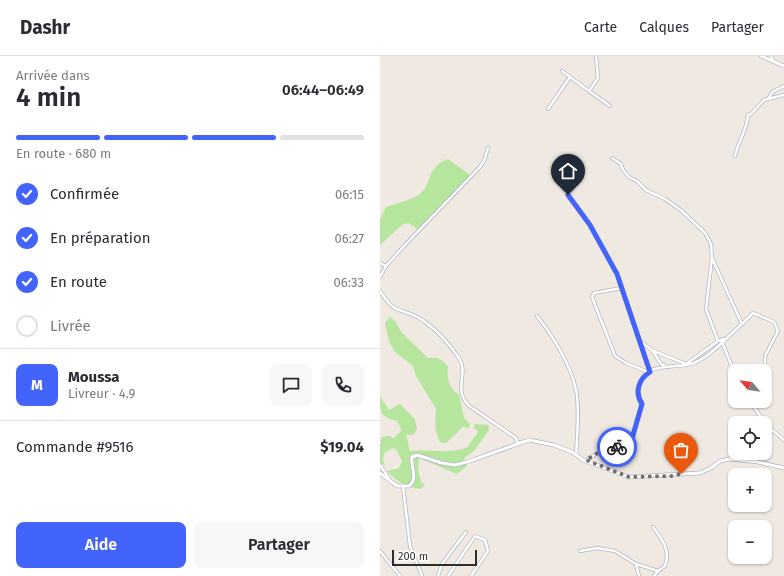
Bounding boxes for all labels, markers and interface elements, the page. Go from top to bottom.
text: Dashr [20,16,70,39]
text: Carte [584,19,617,36]
text: Calques [639,19,689,36]
text: Partager [711,19,764,36]
text: Arrivée dans [16,68,90,83]
text: 06:44–06:49 [282,81,364,99]
text: 4 min [16,82,81,113]
text: En route · 680 m [16,146,111,161]
pin [551,154,585,195]
icon: home [557,160,579,182]
icon: check [16,183,38,205]
text: Confirmée [50,185,119,203]
text: 06:15 [335,187,364,202]
icon: check [16,227,38,249]
text: En préparation [50,229,151,247]
text: 06:27 [335,231,364,246]
icon: check [16,271,38,293]
text: En route [50,273,107,291]
text: 06:33 [334,275,364,290]
text: Livrée [50,317,91,335]
button: chat [270,364,312,406]
button: phone [322,364,364,406]
north arrow [728,364,772,408]
map controls [728,364,772,564]
text: Moussa [68,368,120,386]
text: M [31,376,43,394]
text: Livreur · 4.9 [68,386,135,401]
button: locate [728,416,772,460]
courier [597,427,637,467]
pin [664,433,698,474]
icon: bike [606,436,628,458]
text: Commande #9516 [16,438,134,456]
text: $19.04 [320,438,364,456]
icon: bag [670,439,692,461]
button: + [728,468,772,512]
button: − [728,520,772,564]
button: Aide [16,522,186,568]
button: Partager [194,522,364,568]
scale bar [392,548,477,567]
text: 200 m [398,550,428,563]

